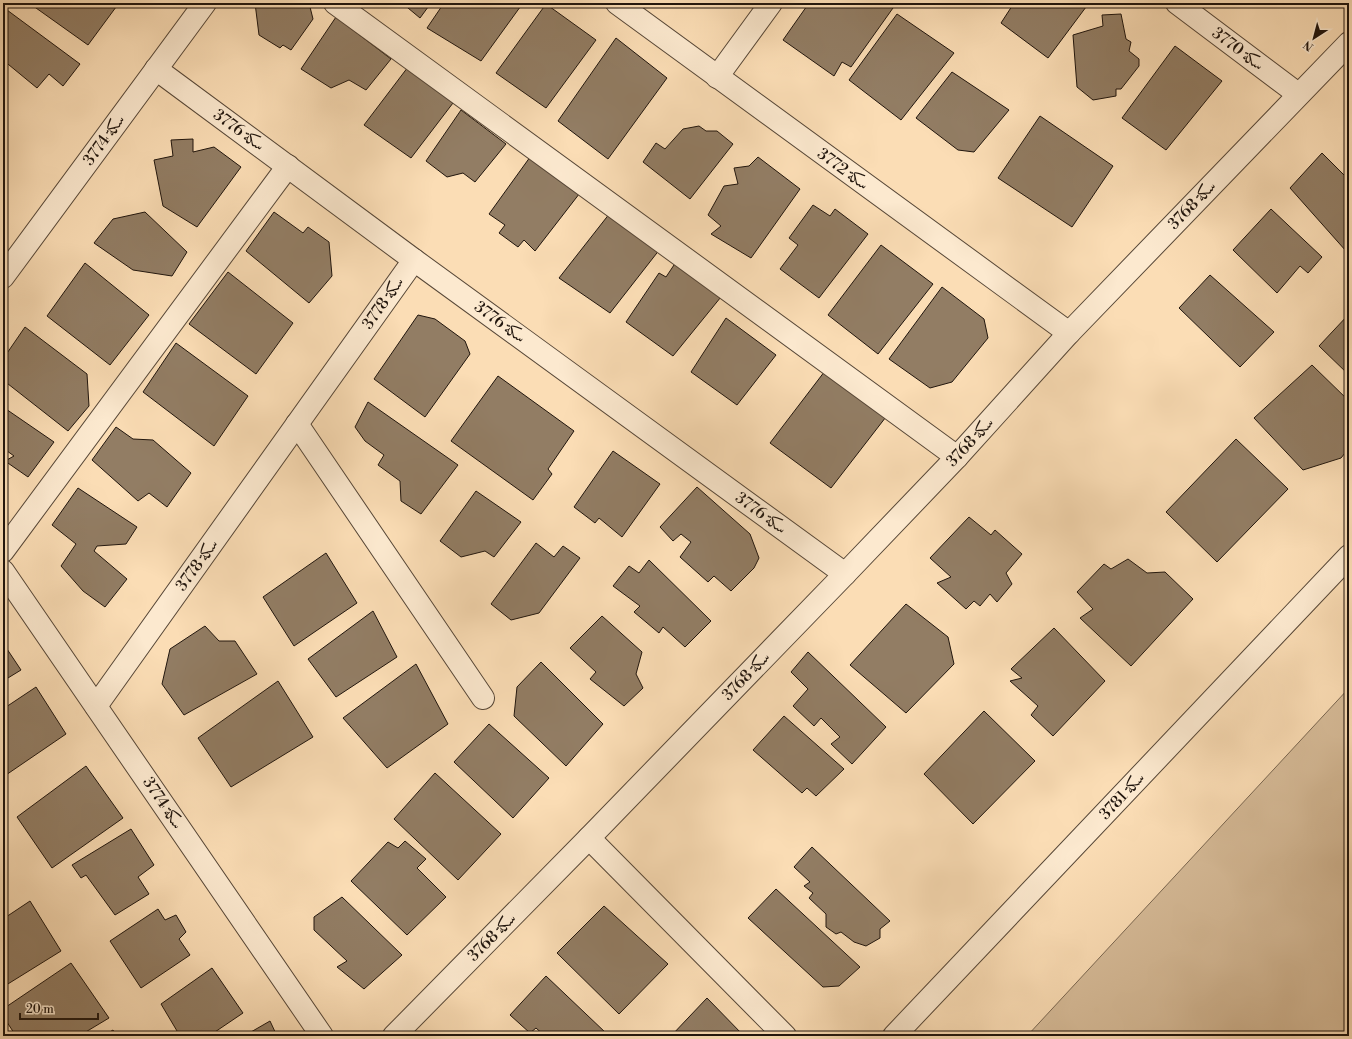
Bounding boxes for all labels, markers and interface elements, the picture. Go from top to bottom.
north arrow [1294,18,1334,58]
street label: سكة 3770 [1208,23,1268,75]
text: N [1301,37,1316,54]
street label: سكة 3776 [209,105,269,155]
street label: سكة 3774 [79,110,129,170]
street label: سكة 3772 [813,144,873,194]
street label: سكة 3768 [1164,176,1220,234]
street label: سكة 3778 [358,273,408,333]
street label: سكة 3776 [470,297,530,347]
street label: سكة 3768 [942,413,998,471]
street label: سكة 3776 [731,488,791,538]
street label: سكة 3778 [171,535,223,595]
street label: سكة 3768 [718,647,774,705]
street label: سكة 3781 [1095,768,1149,824]
street label: سكة 3774 [138,773,188,833]
street label: سكة 3768 [463,908,521,966]
scale bar [20,995,98,1021]
text: 20 m [26,1002,54,1017]

